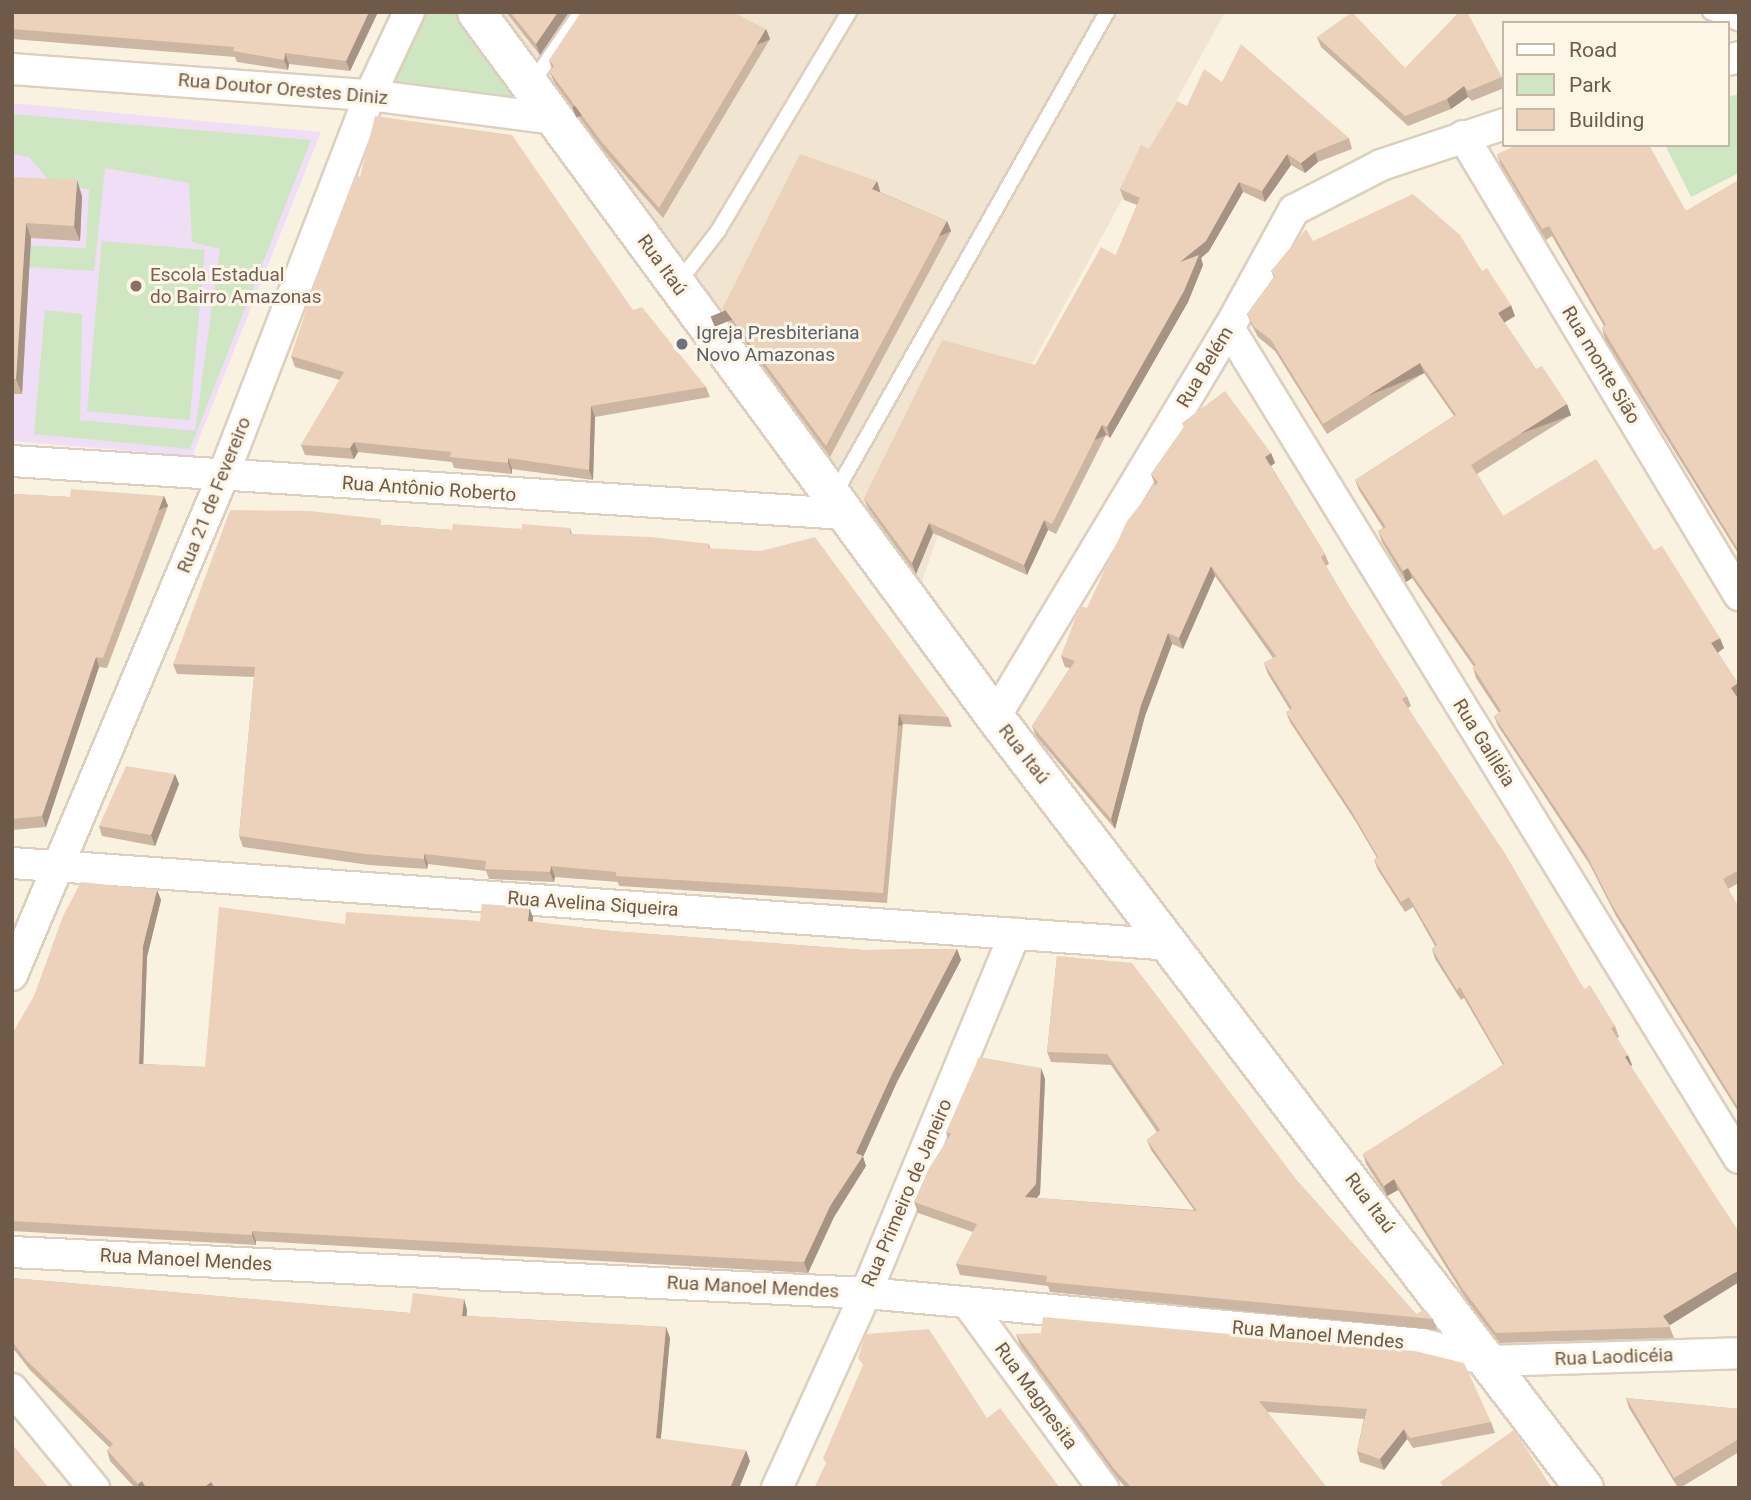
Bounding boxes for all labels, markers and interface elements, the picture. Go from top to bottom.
legend [1502,21,1730,147]
text: Road [1569,38,1617,62]
street label: Rua Doutor Orestes Diniz [177,68,389,110]
text: Park [1569,73,1611,97]
text: Building [1569,108,1644,132]
street label: Rua Itaú [632,230,692,300]
place label: Escola Estadual do Bairro Amazonas [150,264,321,308]
marker: Escola Estadual do Bairro Amazonas [128,278,144,294]
street label: Rua monte Sião [1557,302,1645,428]
place label: Igreja Presbiteriana Novo Amazonas [696,322,860,366]
street label: Rua Belém [1172,322,1238,412]
marker: Igreja Presbiteriana Novo Amazonas [674,336,690,352]
street label: Rua 21 de Fevereiro [172,414,256,576]
street label: Rua Antônio Roberto [341,472,517,506]
street label: Rua Galiléia [1448,695,1520,791]
street label: Rua Itaú [994,720,1054,788]
street label: Rua Avelina Siqueira [507,887,679,921]
street label: Rua Primeiro de Janeiro [857,1096,957,1290]
street label: Rua Itaú [1340,1168,1400,1238]
street label: Rua Manoel Mendes [99,1244,273,1276]
street label: Rua Manoel Mendes [666,1271,840,1303]
street label: Rua Manoel Mendes [1231,1316,1405,1354]
street label: Rua Magnesita [990,1338,1082,1454]
street label: Rua Laodicéia [1554,1344,1674,1370]

